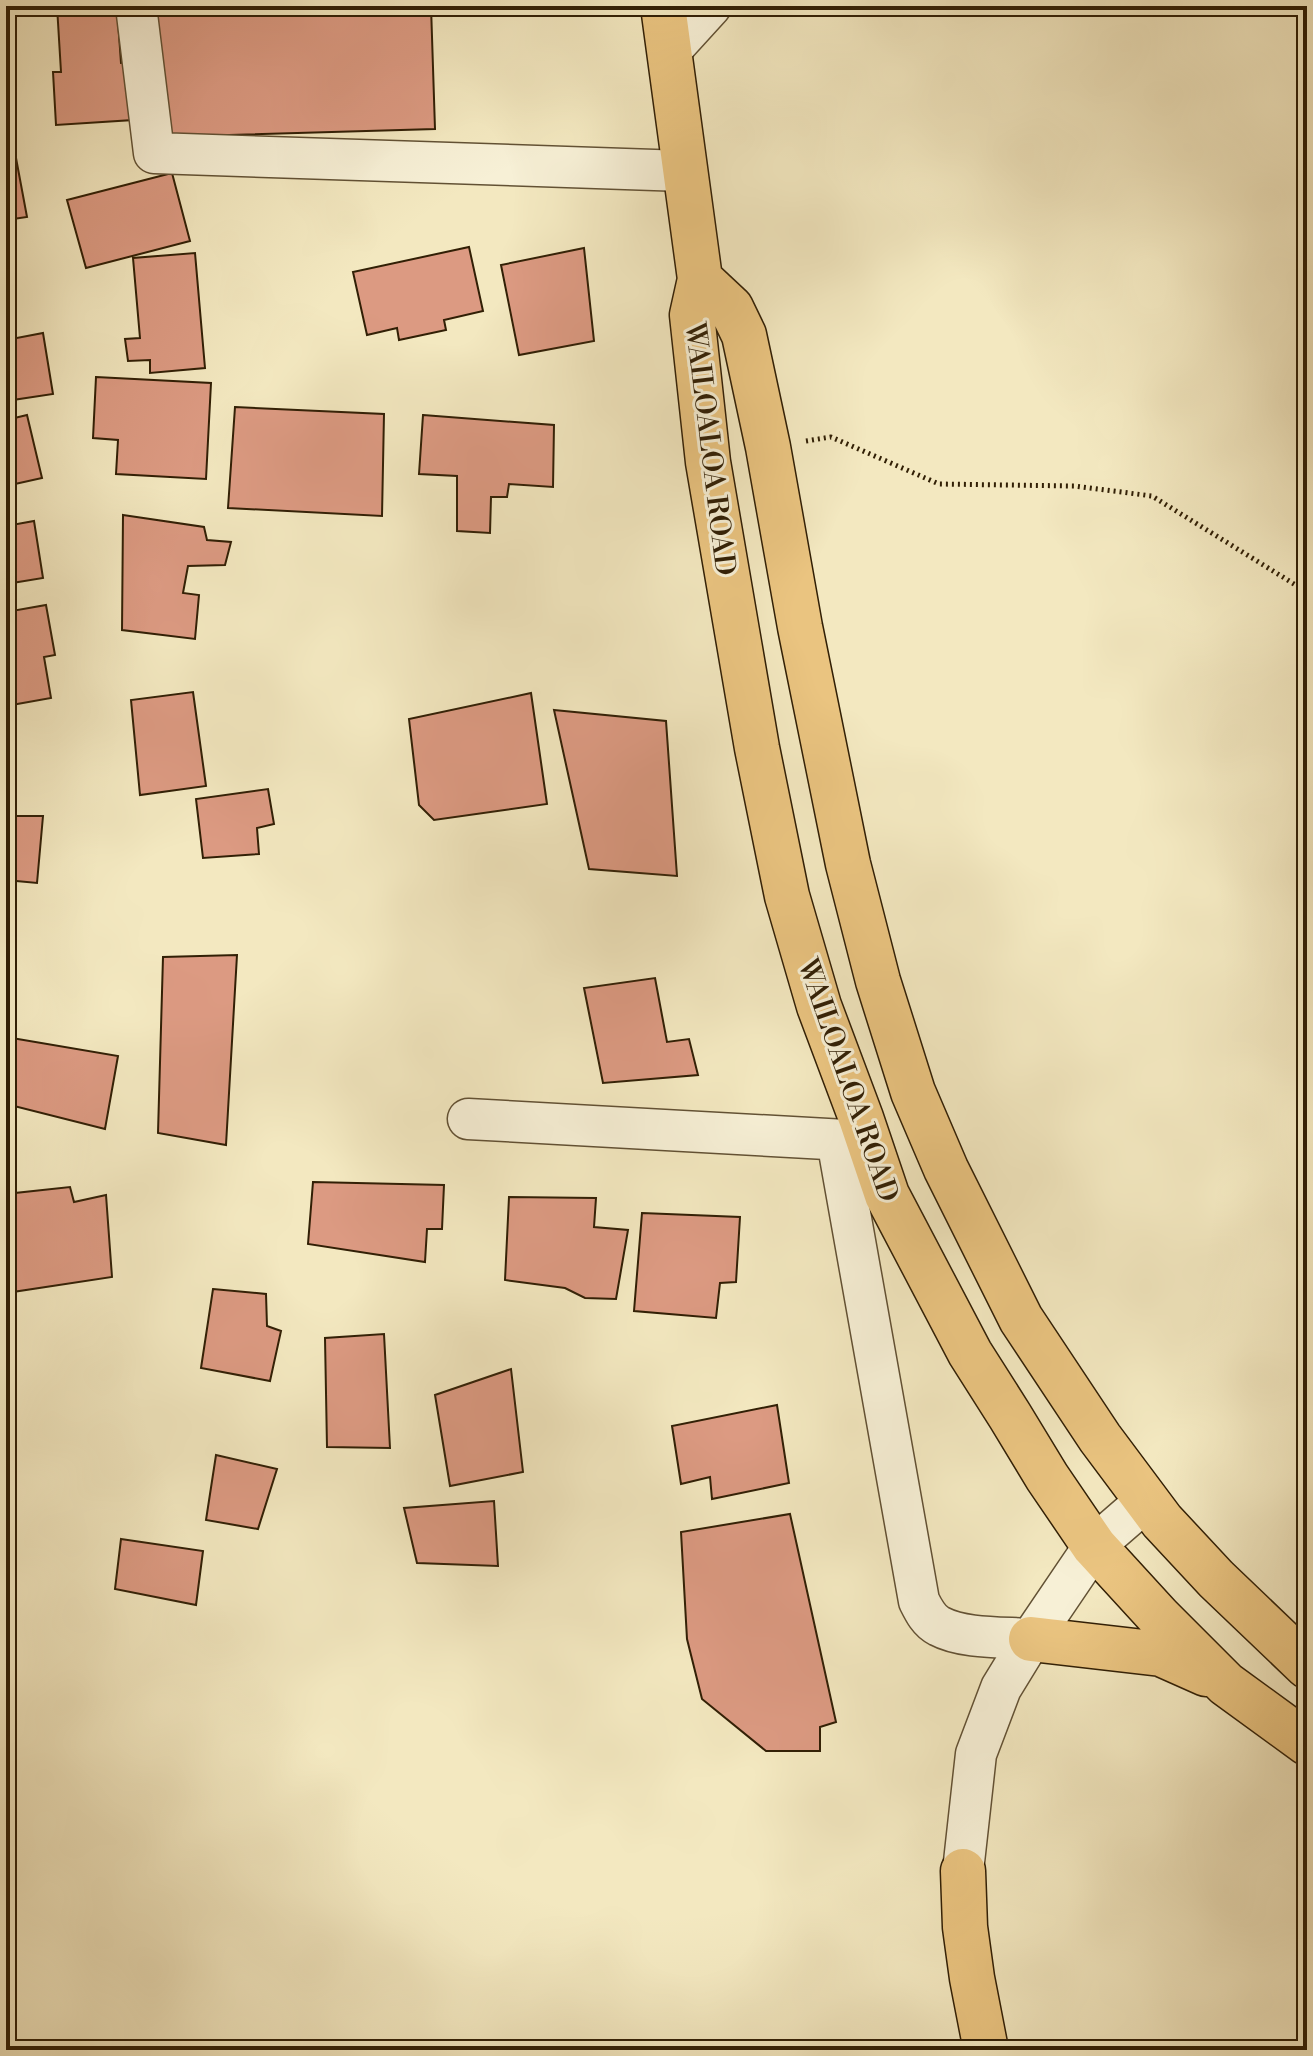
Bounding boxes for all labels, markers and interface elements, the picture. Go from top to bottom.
street label: WAILOALOA ROAD [676,320,742,578]
street label: WAILOALOA ROAD [789,953,906,1207]

